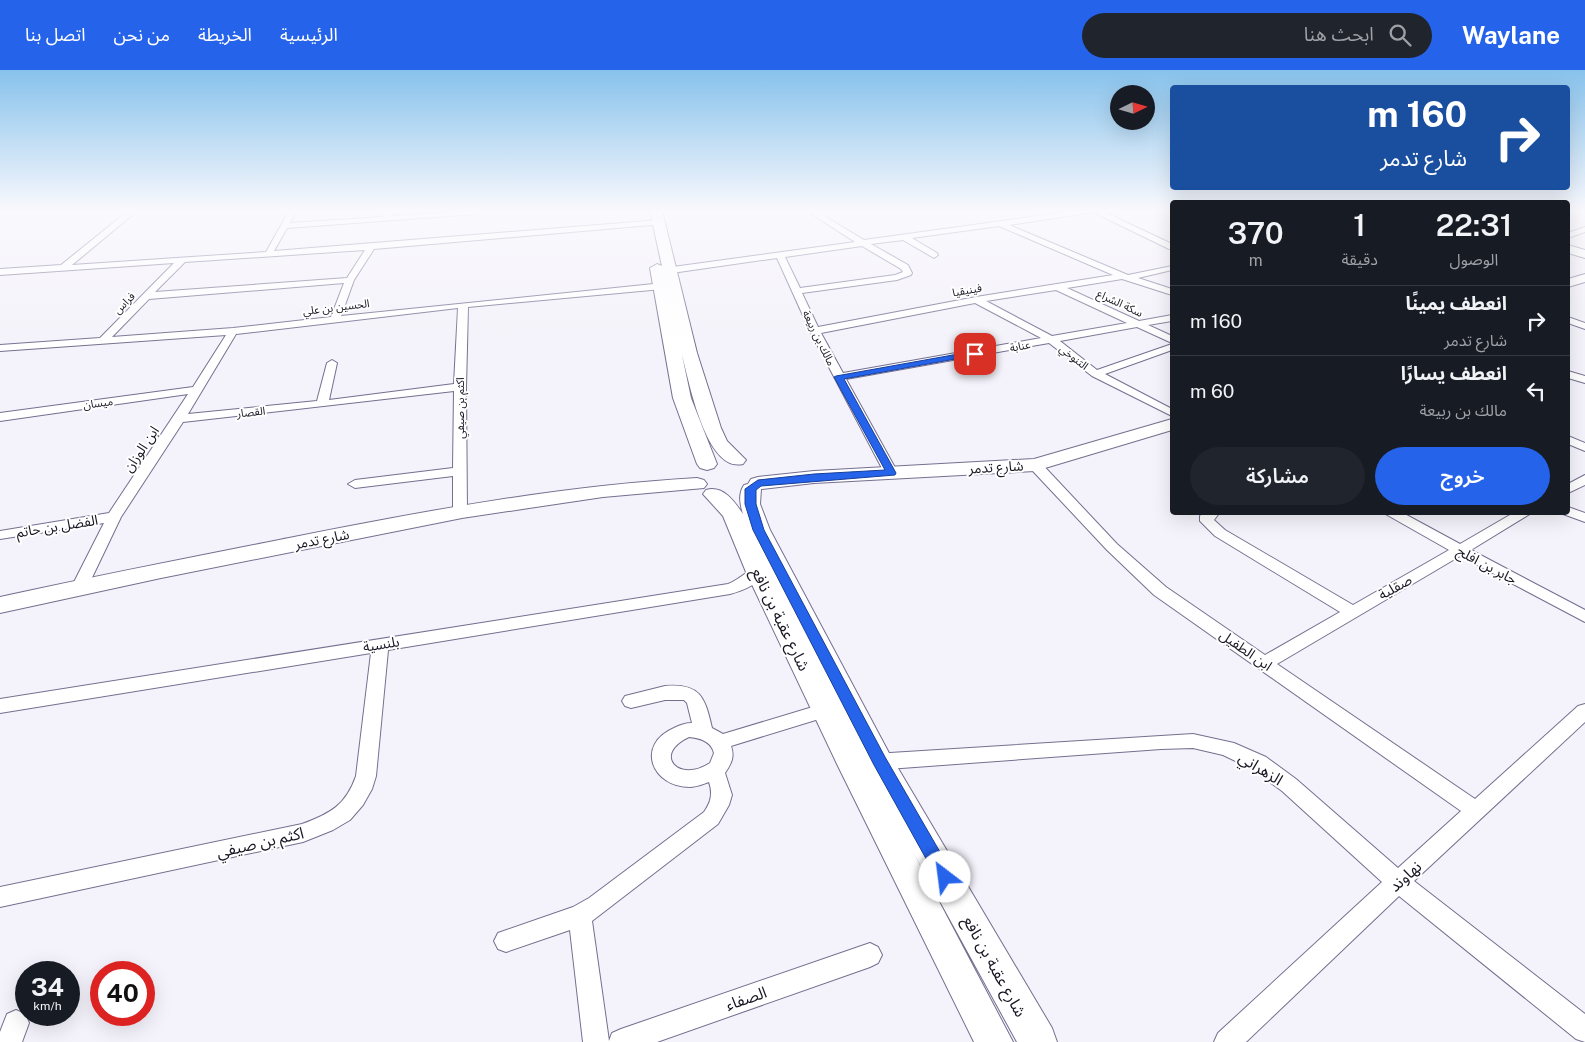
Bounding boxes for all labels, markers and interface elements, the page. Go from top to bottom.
search box [1082,13,1432,58]
icon: search [1386,21,1414,49]
text: Waylane [1462,21,1560,49]
text: ابحث هنا [1304,23,1374,45]
text: اتصل بنا [25,24,86,45]
text: من نحن [114,24,170,45]
text: الخريطة [198,24,252,45]
text: الرئيسية [280,24,338,45]
north arrow [1110,85,1155,130]
map controls [1110,85,1155,130]
text: 160 m [1367,94,1467,135]
icon: right [1485,105,1550,170]
text: شارع تدمر [1380,145,1467,171]
text: 1 [1353,207,1366,243]
text: 22:31 [1436,207,1512,243]
text: 370 [1228,215,1284,251]
text: دقيقة [1341,250,1378,269]
text: الوصول [1450,250,1498,269]
text: m [1249,251,1263,270]
street label: فينيقيا [951,282,983,300]
street label: سكة الشراع [1094,287,1145,321]
street label: فراس [111,290,138,317]
text: انعطف يمينًا [1406,292,1507,314]
street label: الحسين بن علي [302,297,371,321]
icon: right [1522,307,1550,335]
street label: مالك بن ربيعة [799,308,838,368]
text: 160 m [1190,310,1242,332]
text: شارع تدمر [1444,331,1507,350]
pin [954,333,996,375]
street label: عنابة [1009,338,1032,355]
icon: arrive [961,340,989,368]
street label: التنوخي [1055,342,1091,375]
text: انعطف يسارًا [1401,362,1507,384]
street label: اكثم بن صيفي [454,377,470,439]
icon: left [1522,377,1550,405]
text: 60 m [1190,380,1234,402]
street label: ميسان [82,395,114,412]
text: مالك بن ربيعة [1419,401,1507,420]
street label: القصار [235,405,266,421]
street label: ابن الوزان [120,423,163,476]
button: مشاركة [1190,447,1365,505]
button: خروج [1375,447,1550,505]
street label: شارع تدمر [967,458,1024,479]
street label: الفضل بن حاتم [15,512,100,543]
street label: شارع تدمر [292,526,351,555]
street label: جابر بن افلح [1453,543,1520,590]
street label: شارع عقبة بن نافع [745,564,814,675]
street label: صقلية [1375,571,1415,603]
street label: ابن الطفيل [1216,626,1275,675]
street label: بلنسية [362,633,401,655]
street label: الزهراني [1234,747,1286,792]
street label: اكثم بن صيفي [215,823,306,865]
position arrow [918,850,970,902]
street label: نهاوند [1385,857,1425,896]
street label: شارع عقبة بن نافع [956,912,1030,1022]
speed limit sign: 40 [90,961,155,1026]
text: 34 [31,972,64,1002]
street label: الصفاء [723,983,769,1014]
text: km/h [33,999,62,1013]

